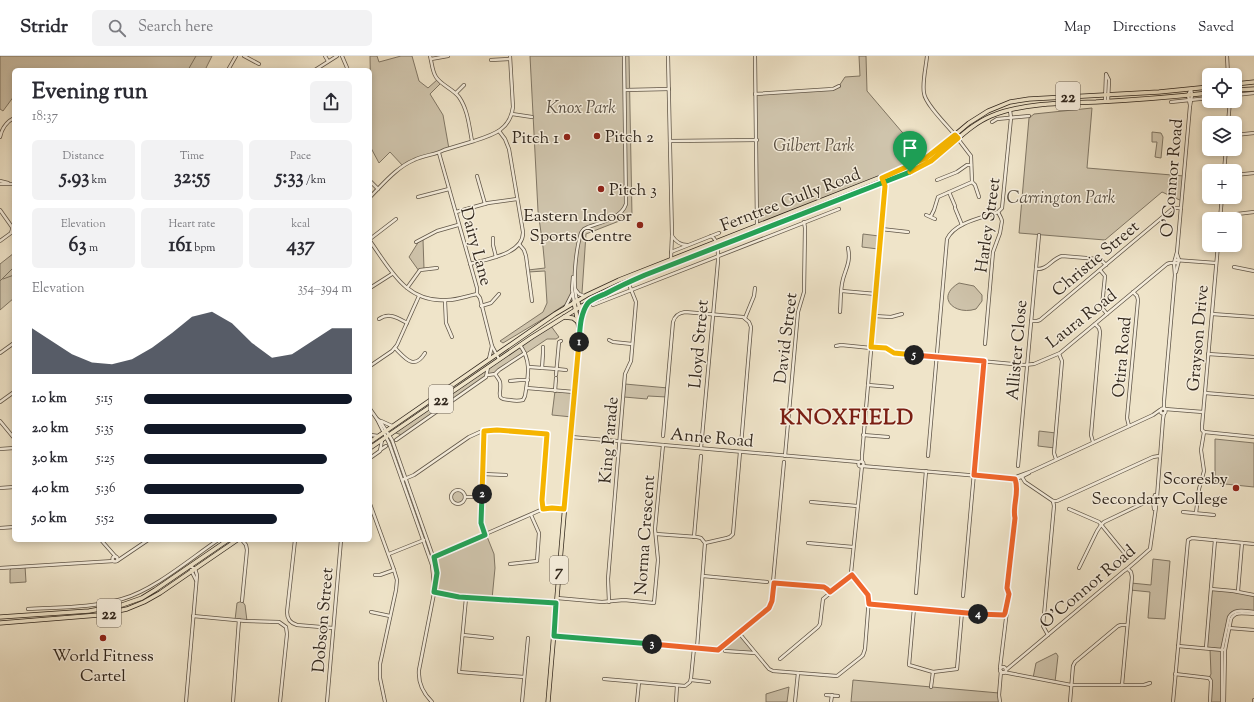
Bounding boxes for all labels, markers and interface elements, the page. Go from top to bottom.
search box [92,10,372,46]
text: Stridr [20,14,68,41]
icon: search [106,17,128,39]
text: Search here [138,17,213,38]
text: Map [1064,18,1091,38]
text: Directions [1113,18,1176,38]
text: Saved [1198,18,1234,38]
map controls [1202,68,1242,252]
button: locate [1202,68,1242,108]
text: Evening run [32,77,148,109]
button: share [310,81,352,123]
road number: 22 [1056,82,1080,110]
park label: Knox Park [546,97,616,121]
text: 18:37 [32,108,58,126]
button: layers [1202,116,1242,156]
street label: O'Connor Road [1156,117,1190,238]
place label: Pitch 2 [605,126,654,150]
place label: Pitch 1 [512,127,559,151]
marker: Pitch 2 [592,131,602,141]
pin [893,131,927,172]
marker: Pitch 1 [562,132,572,142]
park label: Gilbert Park [773,135,855,159]
icon: arrive [899,137,921,159]
text: Distance [63,148,104,164]
text: Time [180,148,204,164]
text: Pace [290,148,311,164]
street label: Ferntree Gully Road [717,163,865,239]
text: 5.93 [60,164,89,193]
text: 32:55 [174,164,210,193]
text: 5:33 [275,164,304,193]
button: + [1202,164,1242,204]
text: km [89,172,107,188]
text: /km [304,172,326,188]
street label: Harley Street [970,176,1008,274]
place label: Pitch 3 [609,179,657,203]
marker: Pitch 3 [596,184,606,194]
park label: Carrington Park [1006,187,1116,211]
street label: Dairy Lane [453,205,497,289]
place label: Eastern Indoor Sports Centre [524,205,633,249]
button: − [1202,212,1242,252]
text: Elevation [61,216,106,232]
text: Heart rate [169,216,215,232]
text: kcal [291,216,310,232]
street label: Christie Street [1047,216,1145,303]
marker: Eastern Indoor Sports Centre [635,220,645,230]
text: 63 [69,232,87,261]
text: 161 [169,232,192,261]
text: 437 [287,232,315,261]
text: m [87,240,98,256]
text: bpm [192,240,215,256]
text: Elevation [32,280,85,298]
text: 354–394 m [298,280,352,298]
street label: Laura Road [1042,284,1123,355]
street label: Grayson Drive [1182,284,1216,392]
street label: David Street [769,291,805,385]
street label: Lloyd Street [684,299,716,390]
street label: Allister Close [1002,299,1034,401]
street label: Otira Road [1108,315,1139,399]
pin: 1 [569,332,589,352]
text: 1 [577,334,581,350]
pin: 5 [904,345,924,365]
text: 5 [912,347,916,363]
road number: 22 [429,385,453,413]
text: 1.0 km [32,390,67,408]
text: 5:15 [96,390,113,408]
street label: King Parade [594,396,626,485]
district label: KNOXFIELD [780,404,914,434]
text: 2.0 km [32,420,69,438]
text: 5:35 [96,420,114,438]
street label: Anne Road [669,423,755,455]
text: 3.0 km [32,450,68,468]
text: 5:25 [96,450,114,468]
place label: Scoresby Secondary College [1092,468,1229,512]
street label: Norma Crescent [630,474,662,596]
text: 4.0 km [32,480,69,498]
text: 5:36 [96,480,115,498]
marker: Scoresby Secondary College [1231,483,1241,493]
pin: 2 [472,484,492,504]
text: 2 [479,486,485,502]
text: 5.0 km [32,510,67,528]
text: 5:52 [96,510,114,528]
street label: O'Connor Road [1035,540,1142,635]
road number: 7 [550,556,568,584]
street label: Dobson Street [307,566,341,674]
road number: 22 [97,599,121,627]
pin: 4 [968,604,988,624]
text: 4 [975,606,981,622]
marker: World Fitness Cartel [98,633,108,643]
pin: 3 [642,634,662,654]
text: 3 [650,636,654,652]
place label: World Fitness Cartel [52,645,154,689]

